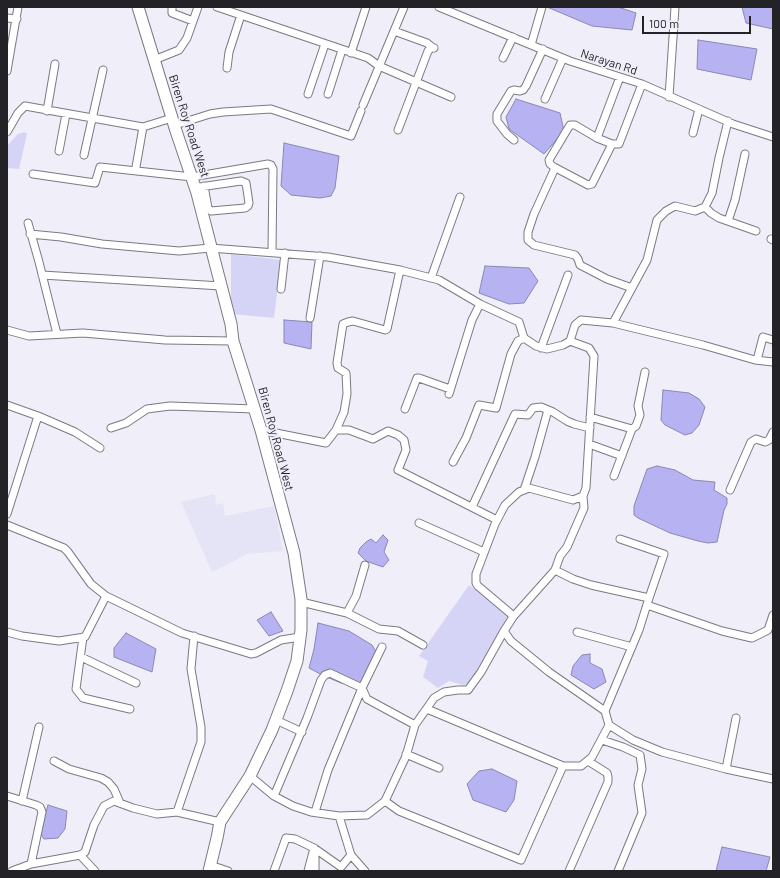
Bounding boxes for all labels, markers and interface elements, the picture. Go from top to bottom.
scale bar [644,8,753,34]
text: 100 m [649,16,679,30]
street label: Narayan Rd [579,46,639,78]
street label: Biren Roy Road West [166,73,212,179]
street label: Biren Roy Road West [255,385,297,493]

